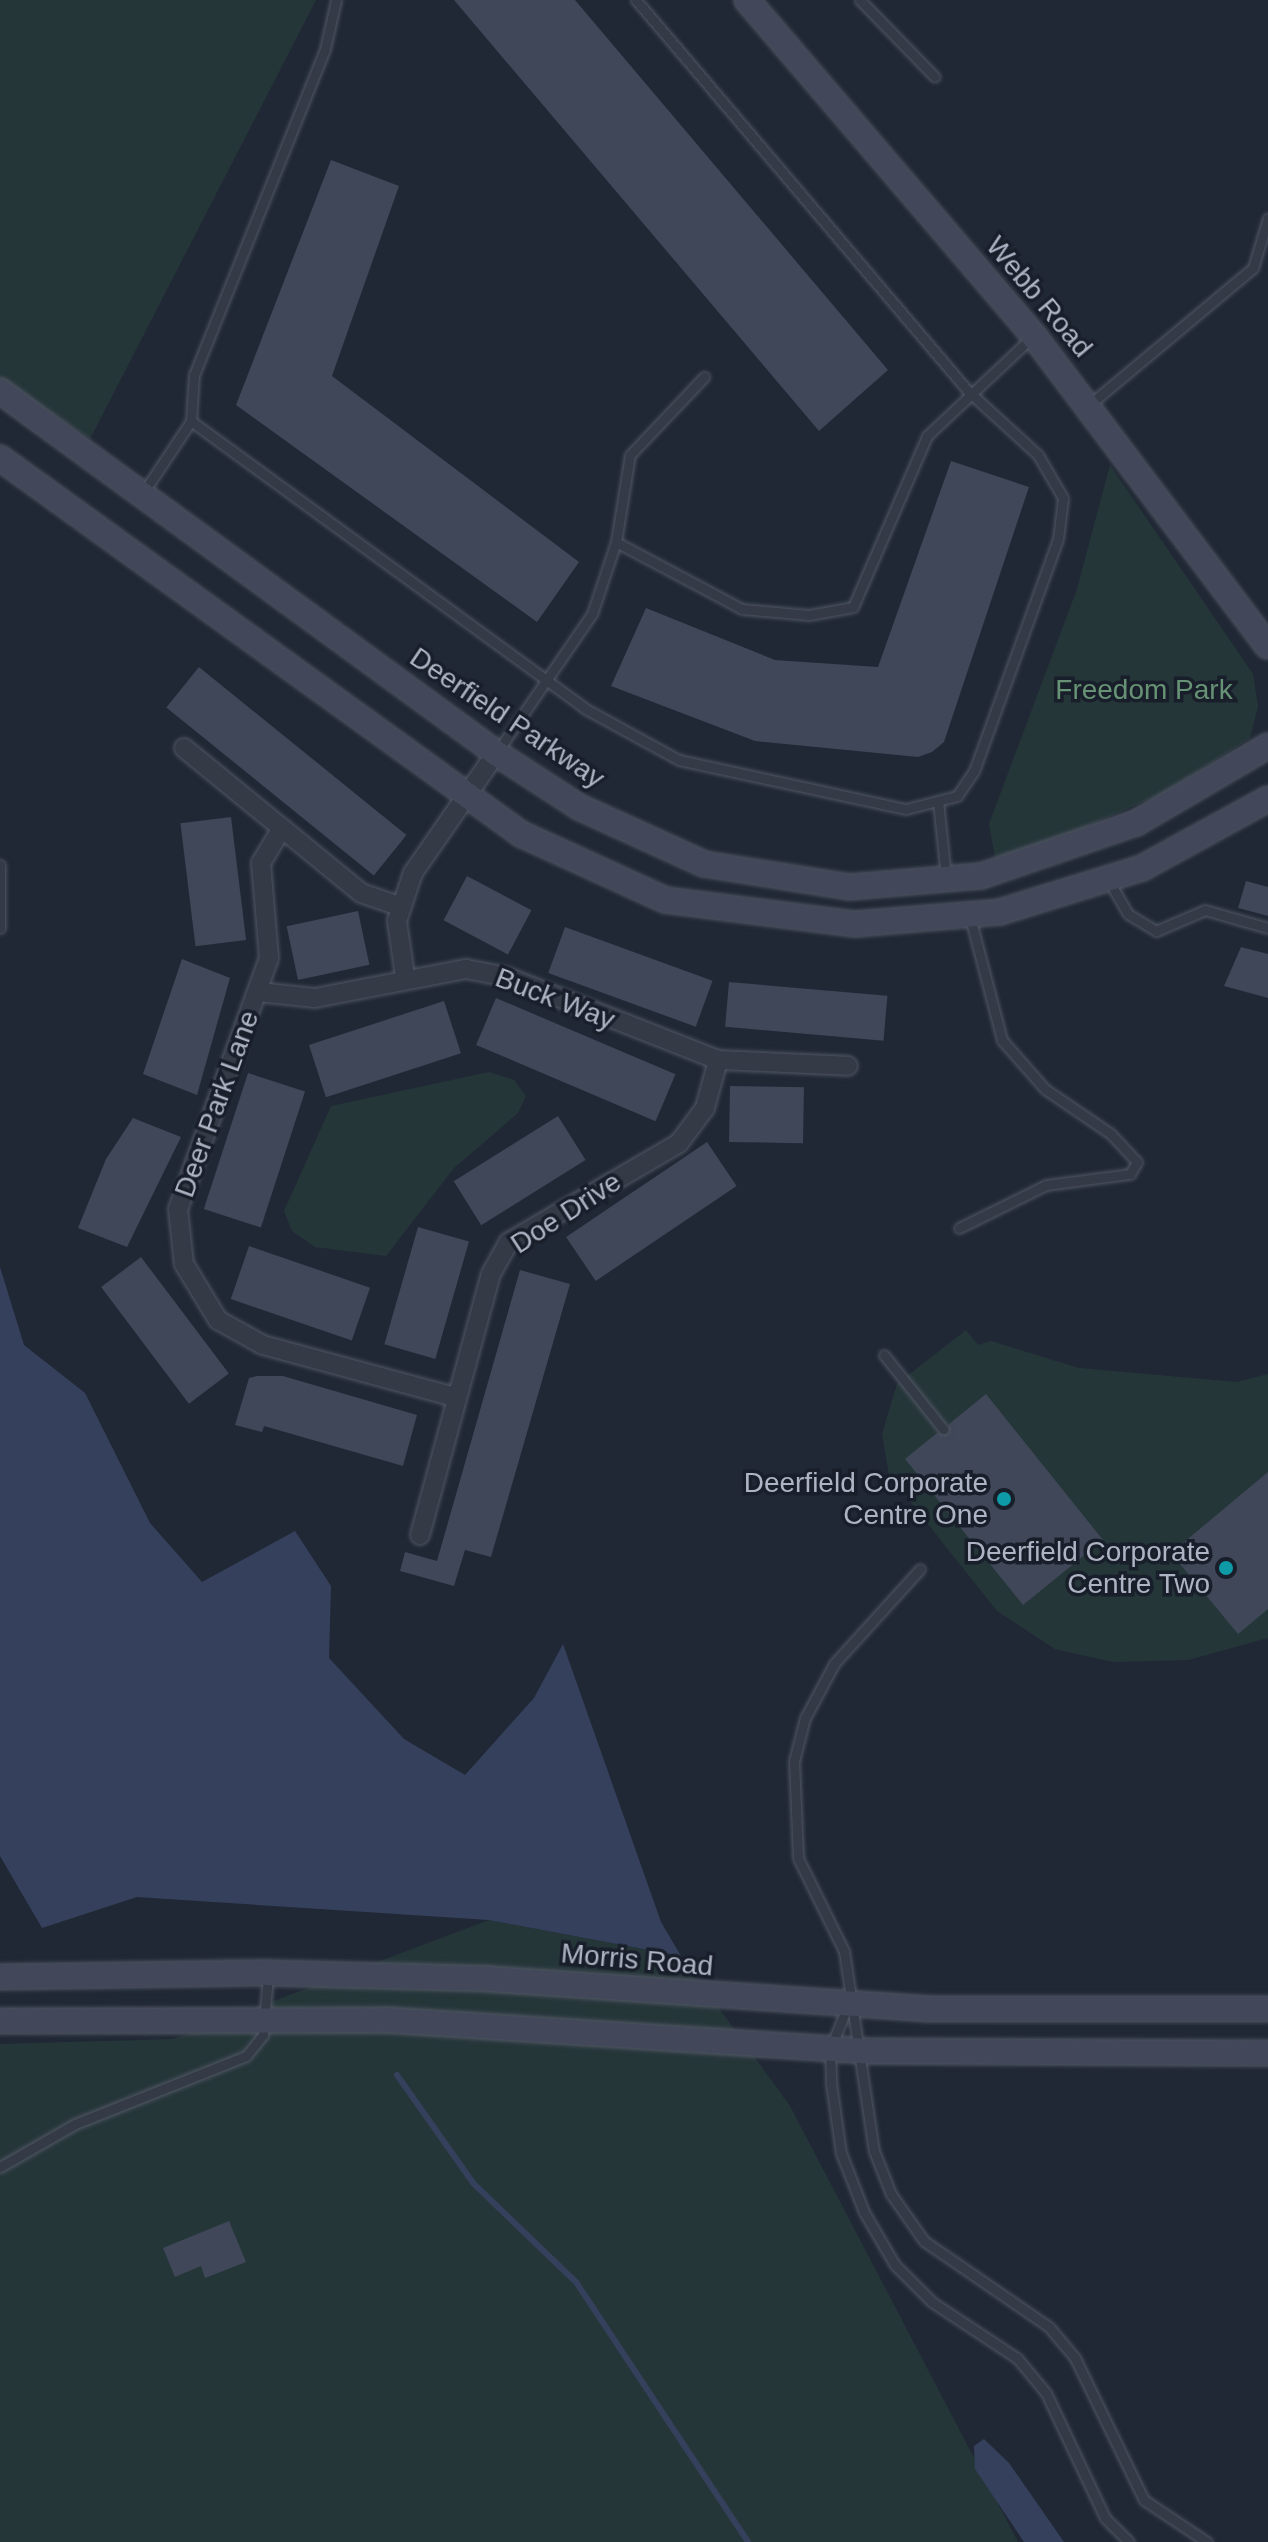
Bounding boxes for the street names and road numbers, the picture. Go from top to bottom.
street label: Webb Road [979,230,1099,364]
street label: Deerfield Parkway [403,641,611,795]
street label: Buck Way [491,961,619,1037]
street label: Deer Park Lane [168,1006,266,1202]
street label: Doe Drive [505,1165,627,1261]
street label: Morris Road [560,1937,714,1983]

